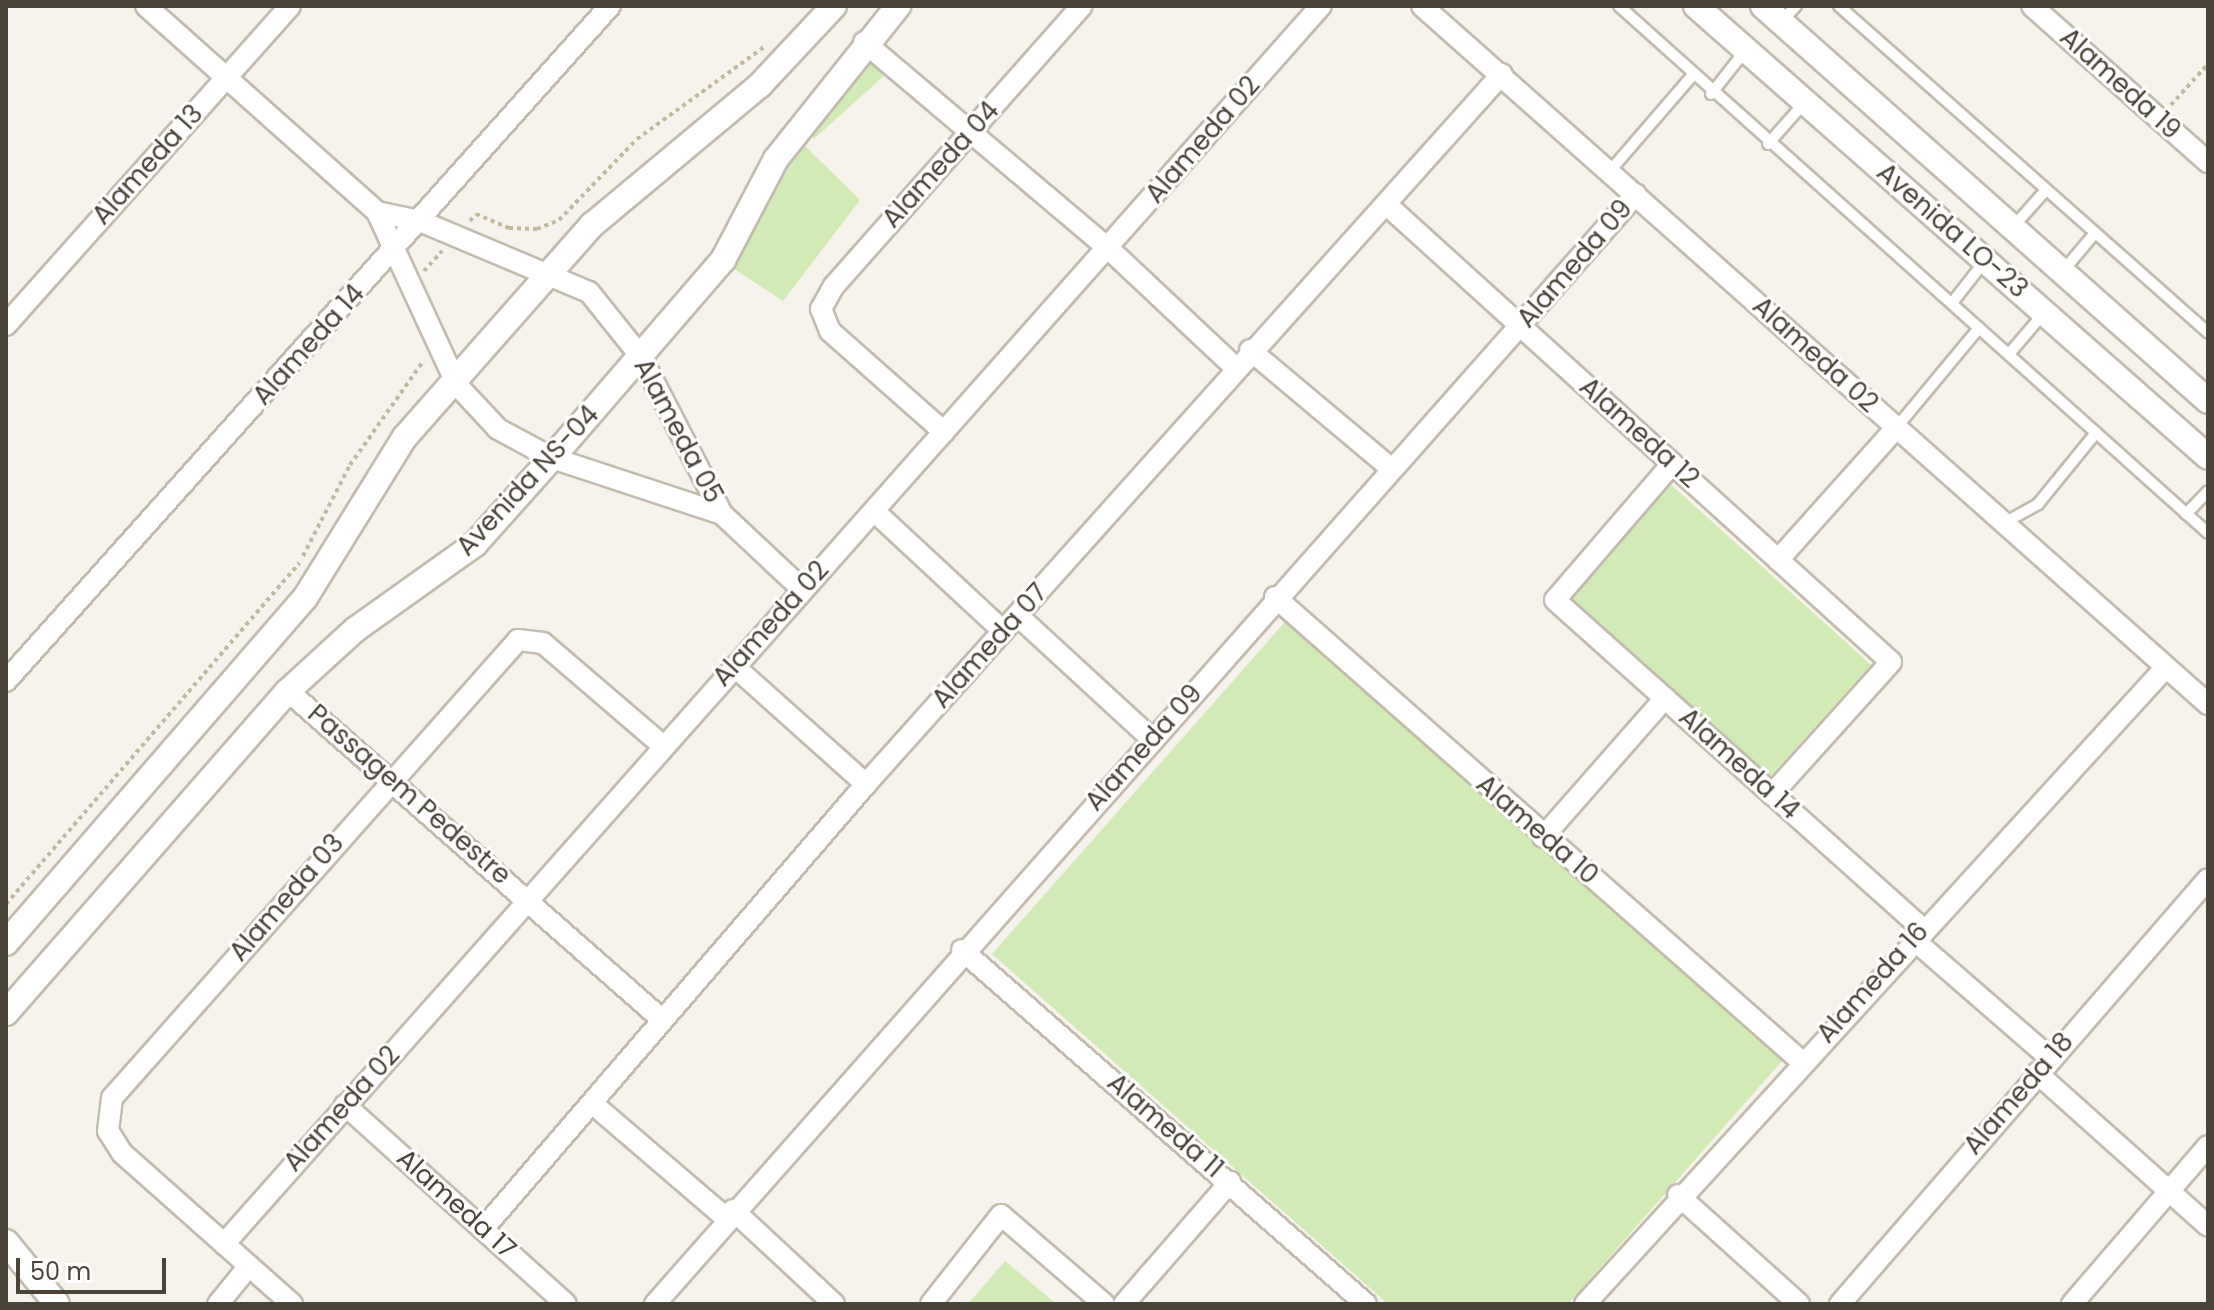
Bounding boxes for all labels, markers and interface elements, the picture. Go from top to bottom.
street label: Alameda 19 [2053,22,2187,146]
street label: Alameda 02 [1139,70,1267,210]
street label: Alameda 04 [876,95,1006,235]
street label: Alameda 13 [86,99,210,231]
street label: Avenida LO-23 [1870,157,2034,305]
street label: Alameda 09 [1511,194,1639,334]
street label: Alameda 14 [247,278,371,412]
street label: Alameda 02 [1746,291,1884,419]
street label: Alameda 05 [627,353,729,509]
street label: Alameda 12 [1573,371,1705,495]
street label: Avenida NS-04 [450,399,606,563]
street label: Alameda 02 [707,555,835,693]
street label: Alameda 07 [926,577,1054,715]
street label: Alameda 09 [1079,678,1209,818]
street label: Passagem Pedestre [301,698,517,892]
street label: Alameda 14 [1672,702,1806,826]
street label: Alameda 10 [1470,769,1604,891]
street label: Alameda 03 [223,828,351,968]
street label: Alameda 16 [1811,916,1935,1050]
street label: Alameda 18 [1958,1027,2080,1161]
street label: Alameda 02 [278,1040,406,1178]
street label: Alameda 11 [1101,1067,1229,1185]
street label: Alameda 17 [390,1143,522,1265]
scale bar [20,1242,170,1292]
text: 50 m [30,1255,91,1288]

